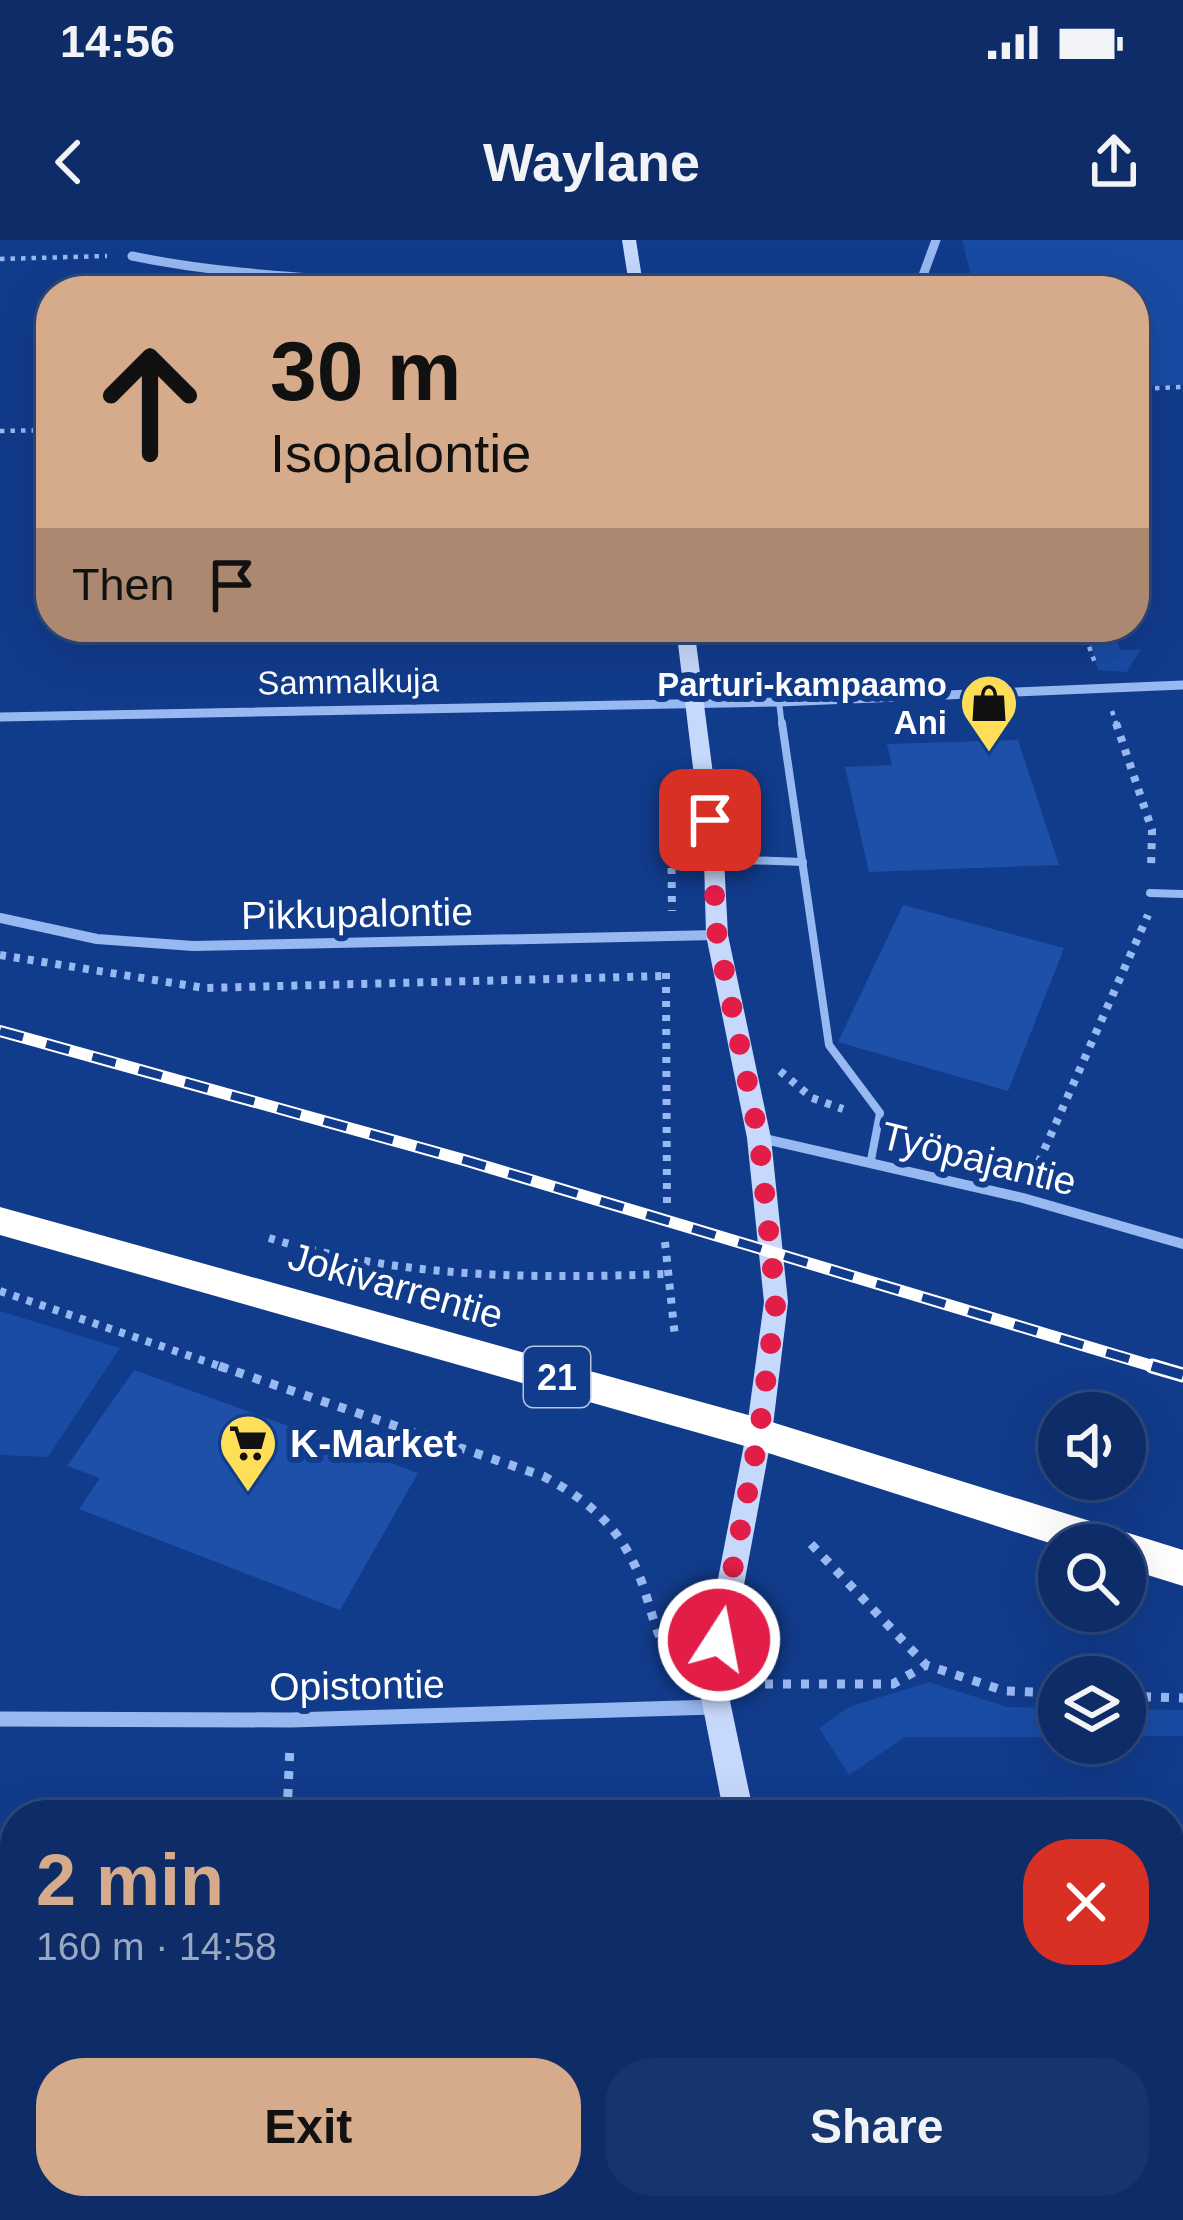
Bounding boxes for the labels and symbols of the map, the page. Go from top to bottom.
street label: Sammalkuja [257,661,440,702]
place label: Parturi-kampaamo Ani [657,666,947,741]
shop icon: Parturi-kampaamo Ani [958,672,1020,754]
pin [659,769,761,871]
street label: Pikkupalontie [241,890,473,937]
street label: Työpajantie [877,1113,1081,1203]
street label: Jokivarrentie [284,1234,508,1337]
road number: 21 [524,1347,590,1407]
supermarket icon: K-Market [217,1412,279,1494]
place label: K-Market [290,1422,457,1465]
position arrow [656,1577,782,1703]
street label: Opistontie [269,1662,445,1709]

